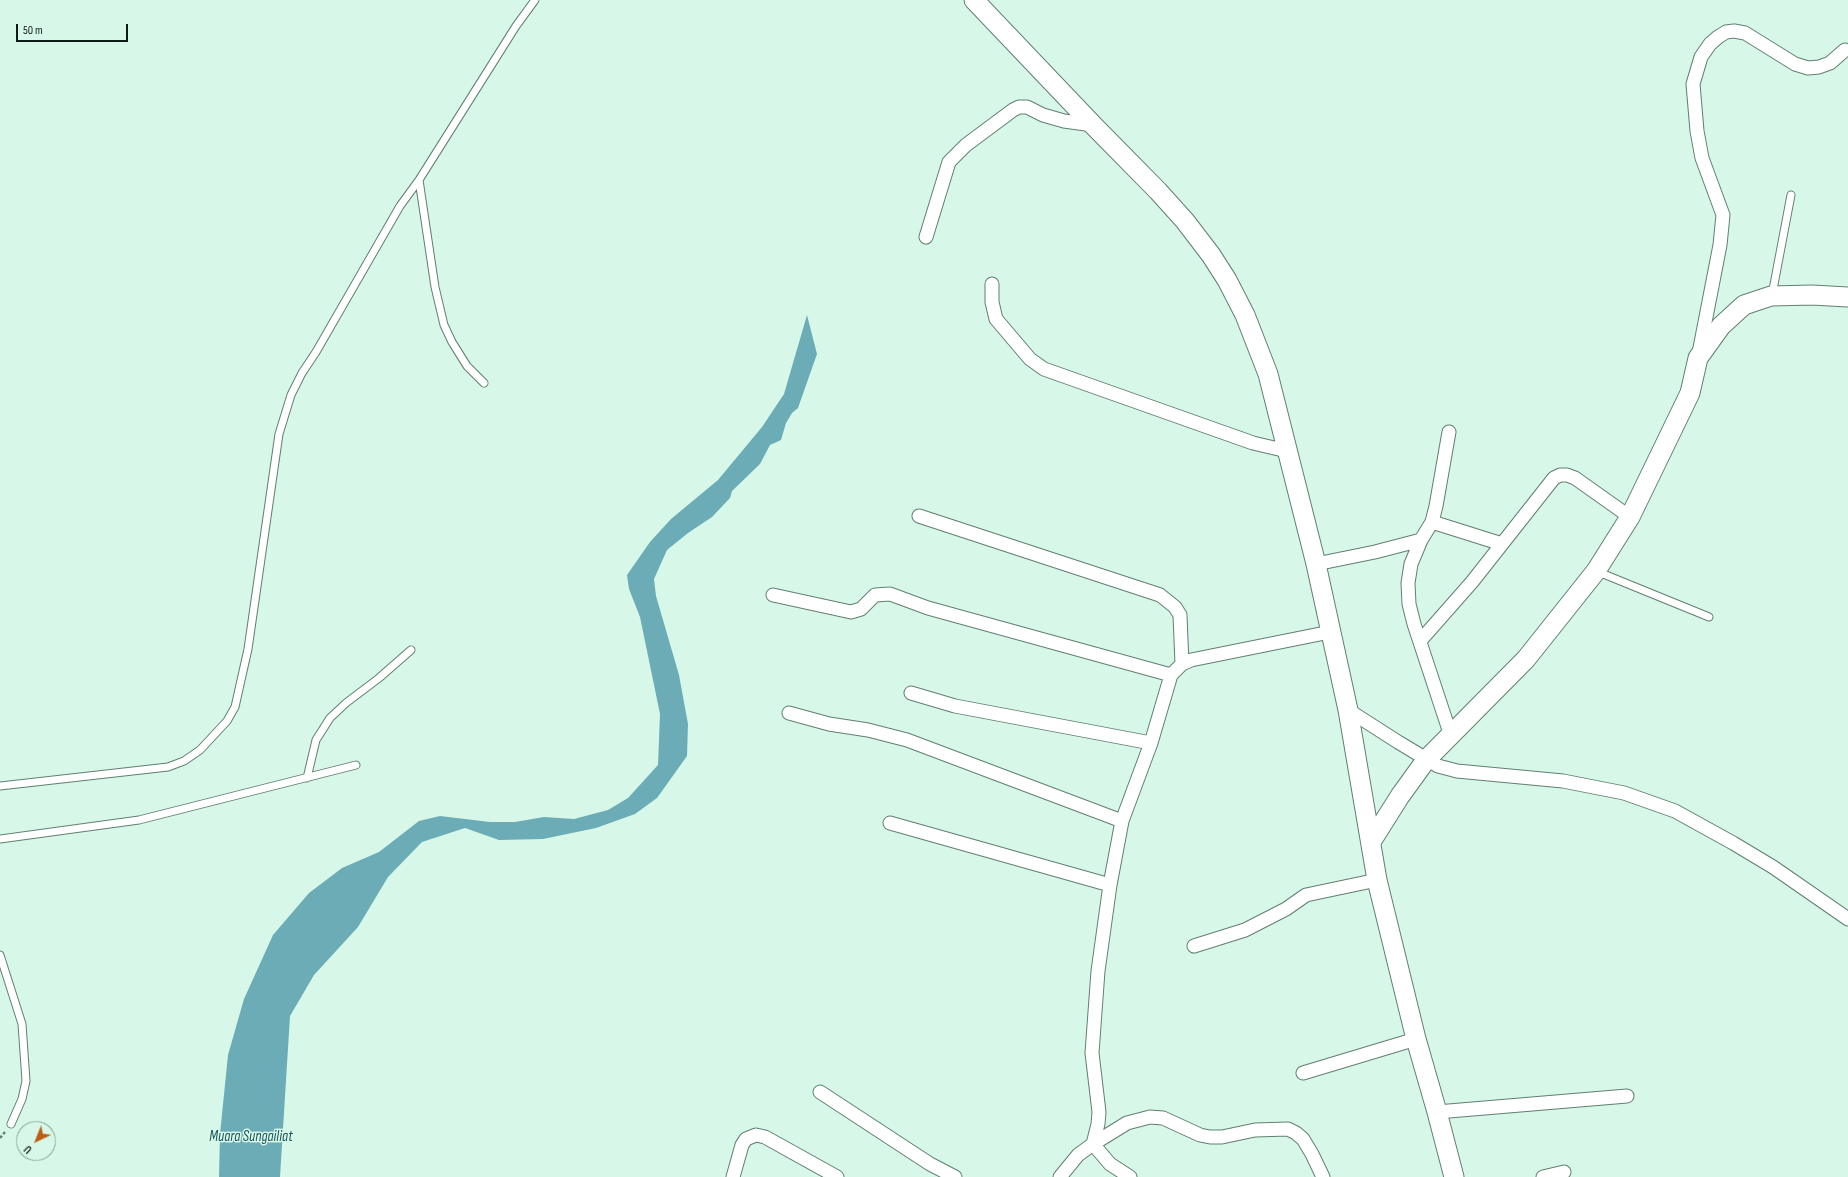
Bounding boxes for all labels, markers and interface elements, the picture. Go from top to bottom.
scale bar [18,16,130,42]
text: 50 m [23,23,43,38]
north arrow [16,1121,56,1161]
water label: Muara Sungailiat [209,1128,293,1146]
text: U [22,1143,35,1156]

